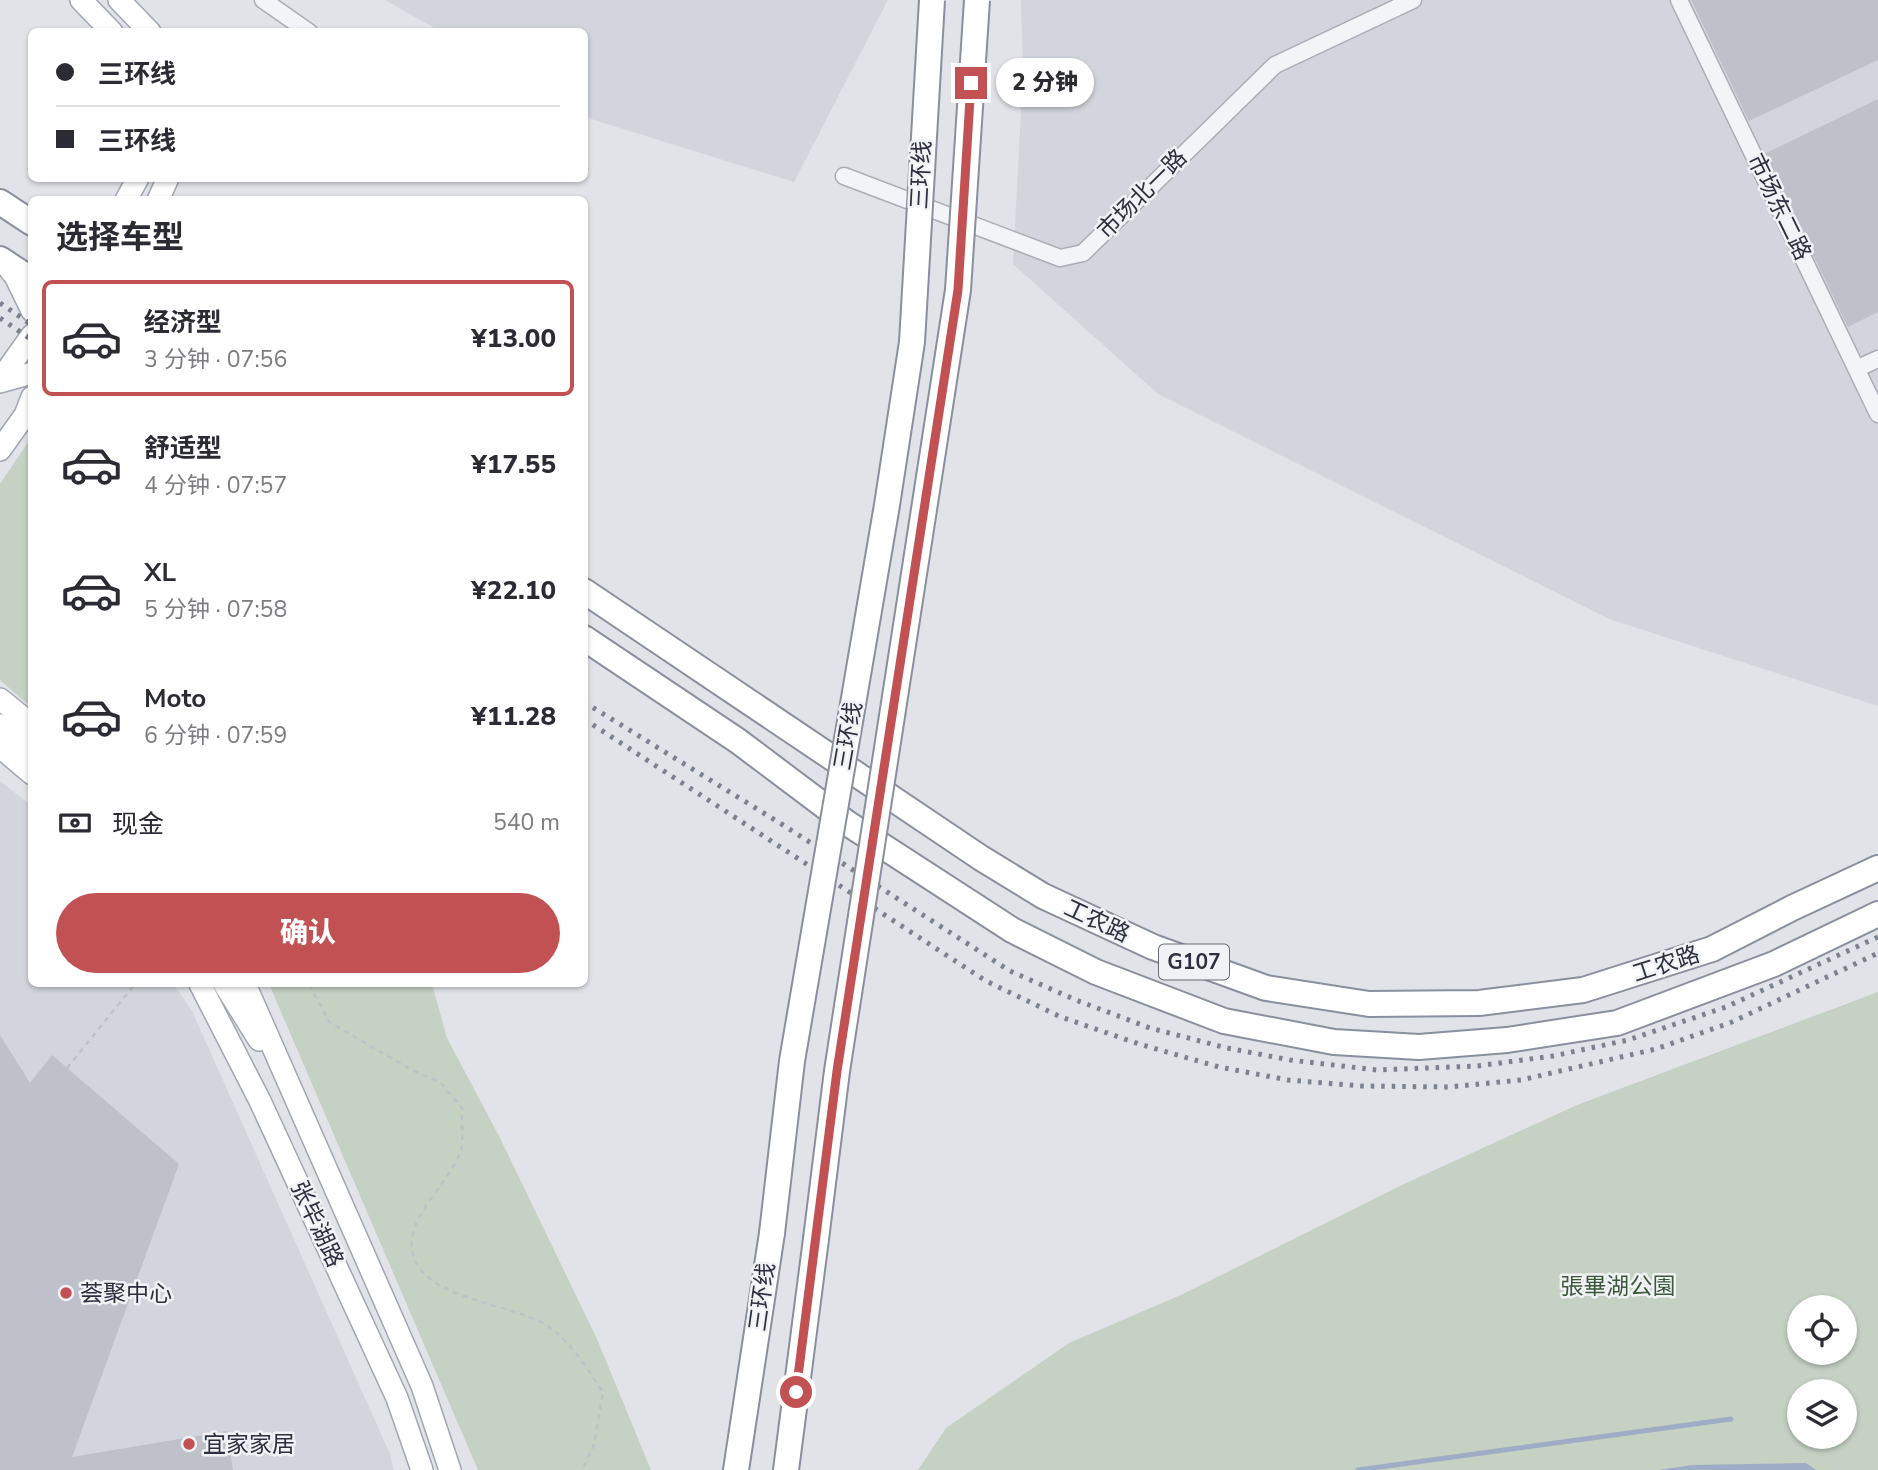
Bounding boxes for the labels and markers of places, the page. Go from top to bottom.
place label: 荟聚中心 [80,1278,172,1309]
marker: 荟聚中心 [58,1285,74,1301]
place label: 宜家家居 [203,1429,295,1460]
marker: 宜家家居 [181,1436,197,1452]

